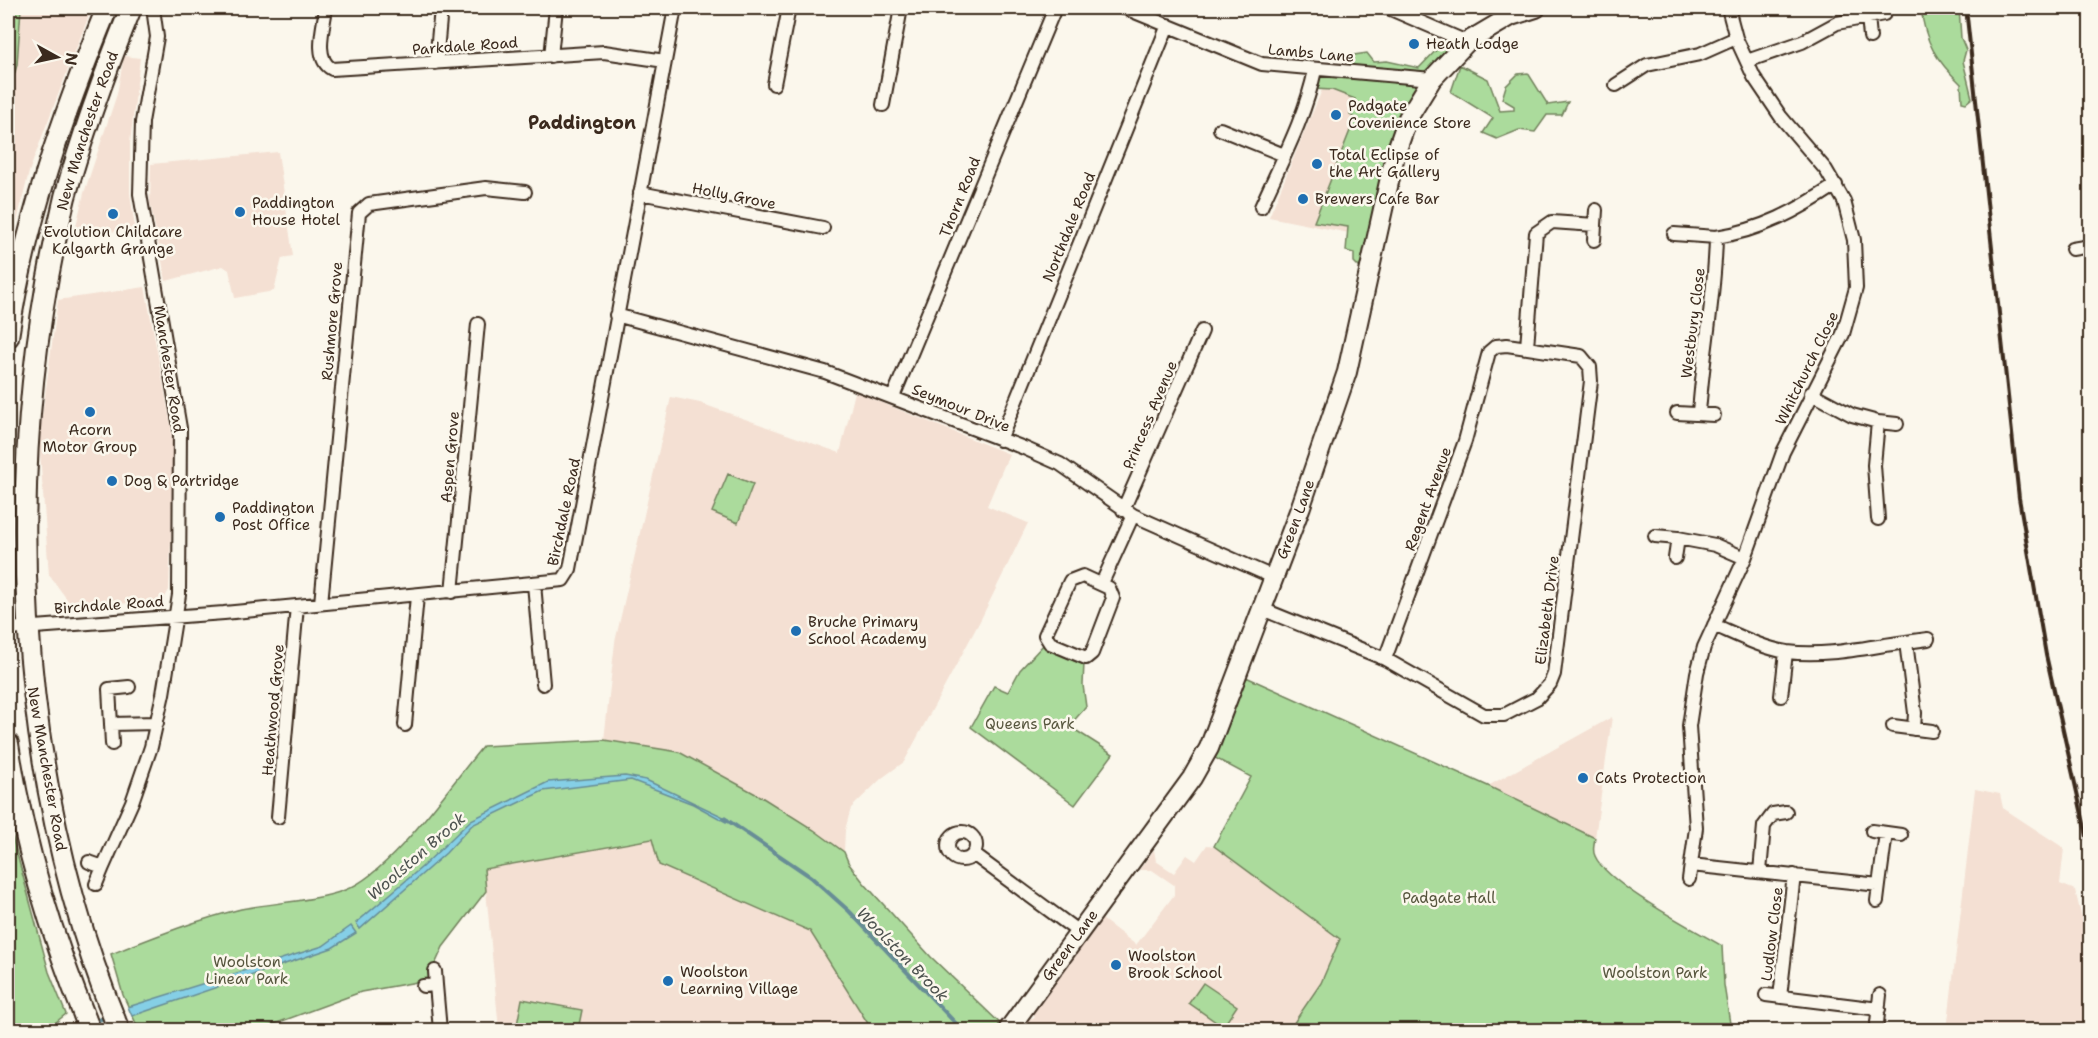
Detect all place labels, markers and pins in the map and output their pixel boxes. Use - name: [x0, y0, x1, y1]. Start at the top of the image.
- place label: Heath Lodge: [1426, 34, 1519, 54]
- marker: Heath Lodge: [1407, 37, 1421, 51]
- place label: Padgate Covenience Store: [1348, 96, 1471, 133]
- marker: Padgate Covenience Store: [1329, 108, 1343, 122]
- place label: Total Eclipse of the Art Gallery: [1329, 145, 1440, 182]
- marker: Total Eclipse of the Art Gallery: [1310, 157, 1324, 171]
- place label: Brewers Cafe Bar: [1315, 189, 1440, 209]
- marker: Brewers Cafe Bar: [1296, 192, 1310, 206]
- place label: Paddington House Hotel: [252, 193, 341, 230]
- marker: Paddington House Hotel: [233, 205, 247, 219]
- marker: Evolution Childcare Kalgarth Grange: [106, 207, 120, 221]
- place label: Evolution Childcare Kalgarth Grange: [43, 222, 183, 259]
- marker: Acorn Motor Group: [83, 405, 97, 419]
- place label: Acorn Motor Group: [43, 420, 137, 457]
- place label: Dog & Partridge: [124, 471, 239, 491]
- marker: Dog & Partridge: [105, 474, 119, 488]
- place label: Paddington Post Office: [232, 498, 315, 535]
- marker: Paddington Post Office: [213, 510, 227, 524]
- place label: Bruche Primary School Academy: [808, 612, 927, 649]
- marker: Bruche Primary School Academy: [789, 624, 803, 638]
- place label: Cats Protection: [1595, 768, 1706, 788]
- marker: Cats Protection: [1576, 771, 1590, 785]
- place label: Woolston Brook School: [1128, 946, 1223, 983]
- marker: Woolston Brook School: [1109, 958, 1123, 972]
- place label: Woolston Learning Village: [680, 962, 798, 999]
- marker: Woolston Learning Village: [661, 974, 675, 988]

